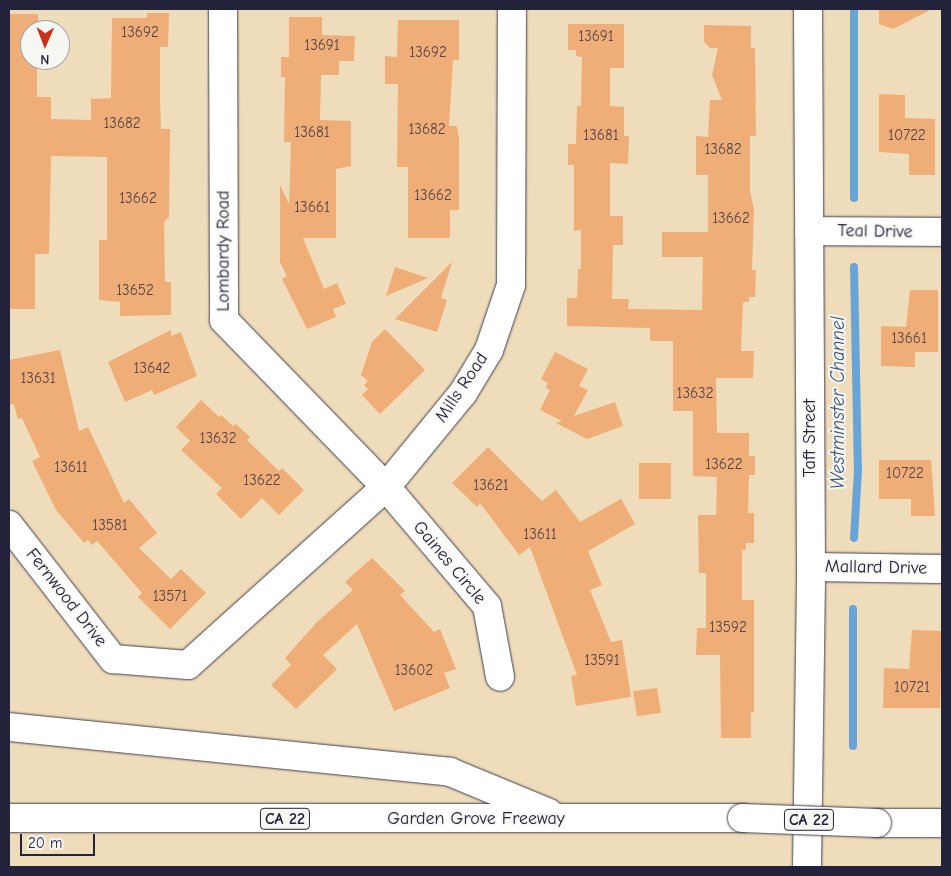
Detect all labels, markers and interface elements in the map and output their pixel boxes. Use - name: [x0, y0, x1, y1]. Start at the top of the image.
- north arrow: [20, 20, 70, 70]
- house number: 13692: [121, 24, 159, 42]
- house number: 13691: [578, 28, 614, 46]
- house number: 13691: [304, 37, 340, 55]
- house number: 13692: [409, 44, 447, 62]
- text: N: [40, 51, 49, 68]
- house number: 13682: [103, 115, 141, 133]
- house number: 13682: [408, 121, 446, 139]
- house number: 13681: [294, 124, 330, 142]
- house number: 13681: [583, 127, 619, 145]
- house number: 10722: [888, 127, 926, 145]
- house number: 13682: [704, 141, 742, 159]
- house number: 13662: [414, 187, 452, 205]
- house number: 13662: [119, 190, 157, 208]
- street label: Lombardy Road: [213, 190, 235, 312]
- house number: 13661: [294, 199, 330, 217]
- house number: 13662: [712, 210, 750, 228]
- street label: Teal Drive: [837, 221, 913, 243]
- house number: 13652: [116, 282, 154, 300]
- water label: Westminster Channel: [828, 316, 850, 490]
- house number: 13661: [891, 330, 927, 348]
- street label: Mills Road: [431, 349, 493, 427]
- house number: 13642: [134, 360, 170, 378]
- house number: 13631: [20, 370, 56, 388]
- house number: 13632: [676, 385, 714, 403]
- street label: Taft Street: [799, 399, 821, 477]
- house number: 13632: [199, 430, 237, 448]
- house number: 13622: [705, 456, 743, 474]
- house number: 13611: [54, 459, 88, 477]
- house number: 10722: [886, 465, 924, 483]
- house number: 13622: [243, 472, 281, 490]
- house number: 13621: [473, 477, 509, 495]
- house number: 13581: [92, 517, 128, 535]
- street label: Gaines Circle: [408, 517, 490, 609]
- house number: 13611: [523, 526, 557, 544]
- street label: Fernwood Drive: [21, 544, 111, 652]
- street label: Mallard Drive: [825, 556, 927, 580]
- house number: 13571: [153, 588, 187, 606]
- house number: 13592: [709, 619, 747, 637]
- house number: 13591: [584, 652, 620, 670]
- house number: 13602: [395, 662, 433, 680]
- house number: 10721: [894, 679, 930, 697]
- road number: CA 22: [259, 806, 311, 832]
- road number: CA 22: [783, 806, 835, 834]
- street label: Garden Grove Freeway: [387, 808, 565, 830]
- scale bar: [22, 824, 98, 856]
- text: 20 m: [28, 834, 62, 852]

